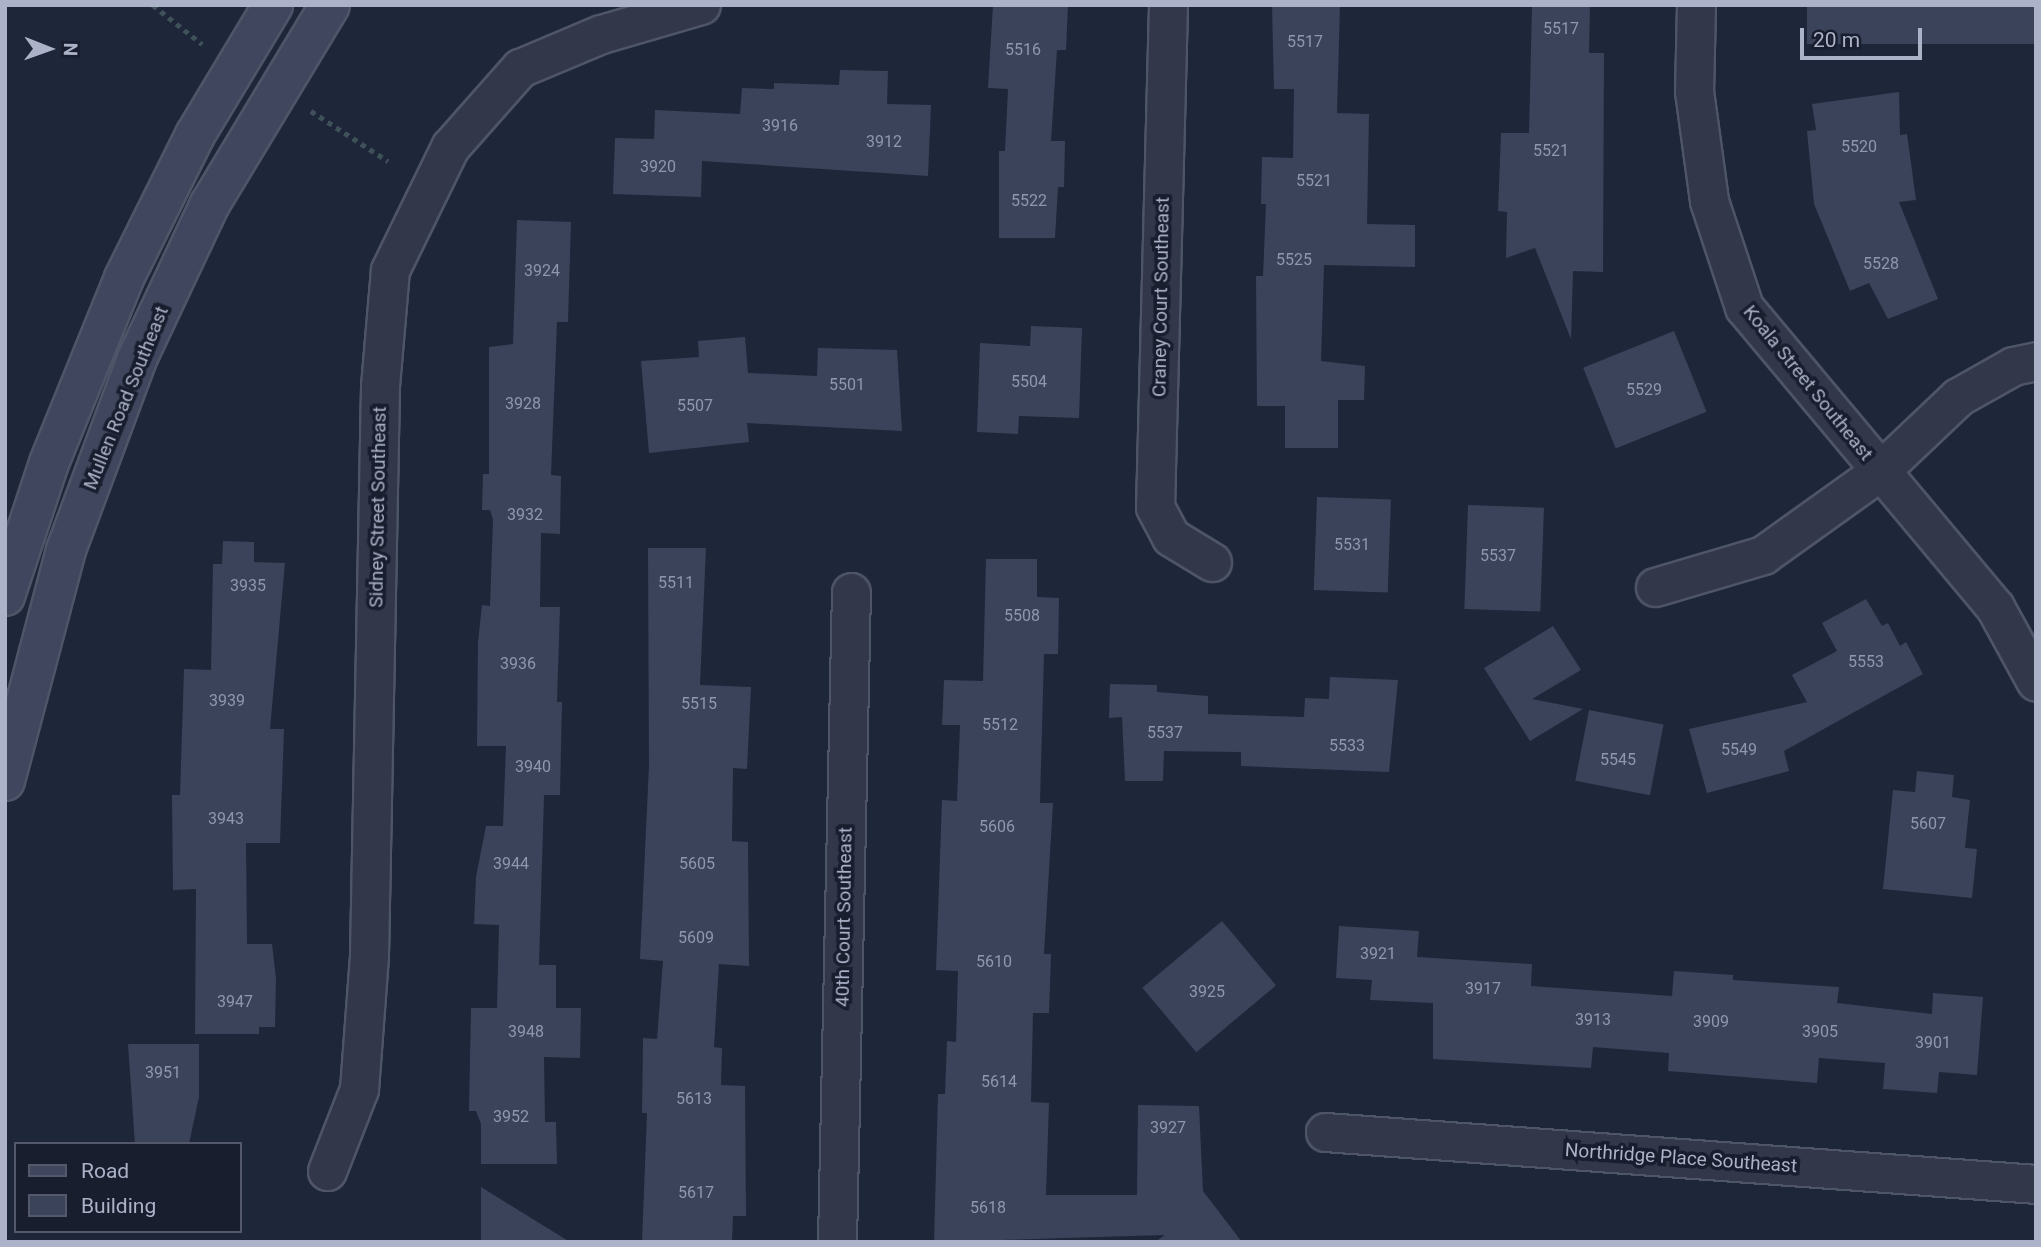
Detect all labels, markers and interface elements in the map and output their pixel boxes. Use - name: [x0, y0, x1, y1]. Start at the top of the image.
- north arrow: [14, 14, 84, 84]
- scale bar: [1803, 14, 1926, 58]
- house number: 5517: [1543, 19, 1579, 39]
- text: 20 m: [1813, 28, 1860, 52]
- house number: 5517: [1287, 32, 1323, 52]
- house number: 5516: [1005, 40, 1041, 60]
- text: N: [59, 42, 82, 56]
- house number: 3916: [762, 116, 798, 136]
- house number: 3912: [866, 132, 902, 152]
- house number: 5520: [1841, 137, 1877, 157]
- house number: 5521: [1533, 141, 1569, 161]
- house number: 3920: [640, 157, 676, 177]
- house number: 5521: [1296, 171, 1332, 191]
- house number: 5522: [1011, 191, 1047, 211]
- street label: Craney Court Southeast: [1148, 197, 1174, 397]
- house number: 5525: [1276, 250, 1312, 270]
- house number: 5528: [1863, 254, 1899, 274]
- house number: 3924: [524, 261, 560, 281]
- street label: Koala Street Southeast: [1738, 301, 1878, 465]
- street label: Mullen Road Southeast: [79, 303, 173, 493]
- house number: 5504: [1011, 372, 1047, 392]
- house number: 5501: [829, 375, 865, 395]
- house number: 5529: [1626, 380, 1662, 400]
- house number: 3928: [505, 394, 541, 414]
- house number: 5507: [677, 396, 713, 416]
- street label: Sidney Street Southeast: [365, 406, 391, 608]
- house number: 3932: [507, 505, 543, 525]
- house number: 5531: [1334, 535, 1370, 555]
- house number: 5537: [1480, 546, 1516, 566]
- house number: 5511: [658, 573, 694, 593]
- house number: 3935: [230, 576, 266, 596]
- house number: 5508: [1004, 606, 1040, 626]
- house number: 5553: [1848, 652, 1884, 672]
- house number: 3936: [500, 654, 536, 674]
- house number: 3939: [209, 691, 245, 711]
- house number: 5515: [681, 694, 717, 714]
- house number: 5512: [982, 715, 1018, 735]
- house number: 5537: [1147, 723, 1183, 743]
- house number: 5533: [1329, 736, 1365, 756]
- house number: 5549: [1721, 740, 1757, 760]
- house number: 5545: [1600, 750, 1636, 770]
- house number: 3940: [515, 757, 551, 777]
- house number: 3943: [208, 809, 244, 829]
- house number: 5607: [1910, 814, 1946, 834]
- house number: 5606: [979, 817, 1015, 837]
- street label: 40th Court Southeast: [831, 827, 857, 1007]
- house number: 3944: [493, 854, 529, 874]
- house number: 5605: [679, 854, 715, 874]
- house number: 5609: [678, 928, 714, 948]
- house number: 3921: [1360, 944, 1396, 964]
- house number: 5610: [976, 952, 1012, 972]
- house number: 3917: [1465, 979, 1501, 999]
- house number: 3925: [1189, 982, 1225, 1002]
- house number: 3947: [217, 992, 253, 1012]
- house number: 3913: [1575, 1010, 1611, 1030]
- house number: 3909: [1693, 1012, 1729, 1032]
- house number: 3948: [508, 1022, 544, 1042]
- house number: 3905: [1802, 1022, 1838, 1042]
- house number: 3901: [1915, 1033, 1951, 1053]
- house number: 3951: [145, 1063, 181, 1083]
- house number: 5614: [981, 1072, 1017, 1092]
- house number: 5613: [676, 1089, 712, 1109]
- house number: 3952: [493, 1107, 529, 1127]
- house number: 3927: [1150, 1118, 1186, 1138]
- street label: Northridge Place Southeast: [1564, 1139, 1798, 1177]
- legend: [14, 1142, 242, 1233]
- text: Road: [81, 1159, 129, 1183]
- house number: 5617: [678, 1183, 714, 1203]
- text: Building: [81, 1194, 156, 1218]
- house number: 5618: [970, 1198, 1006, 1218]

